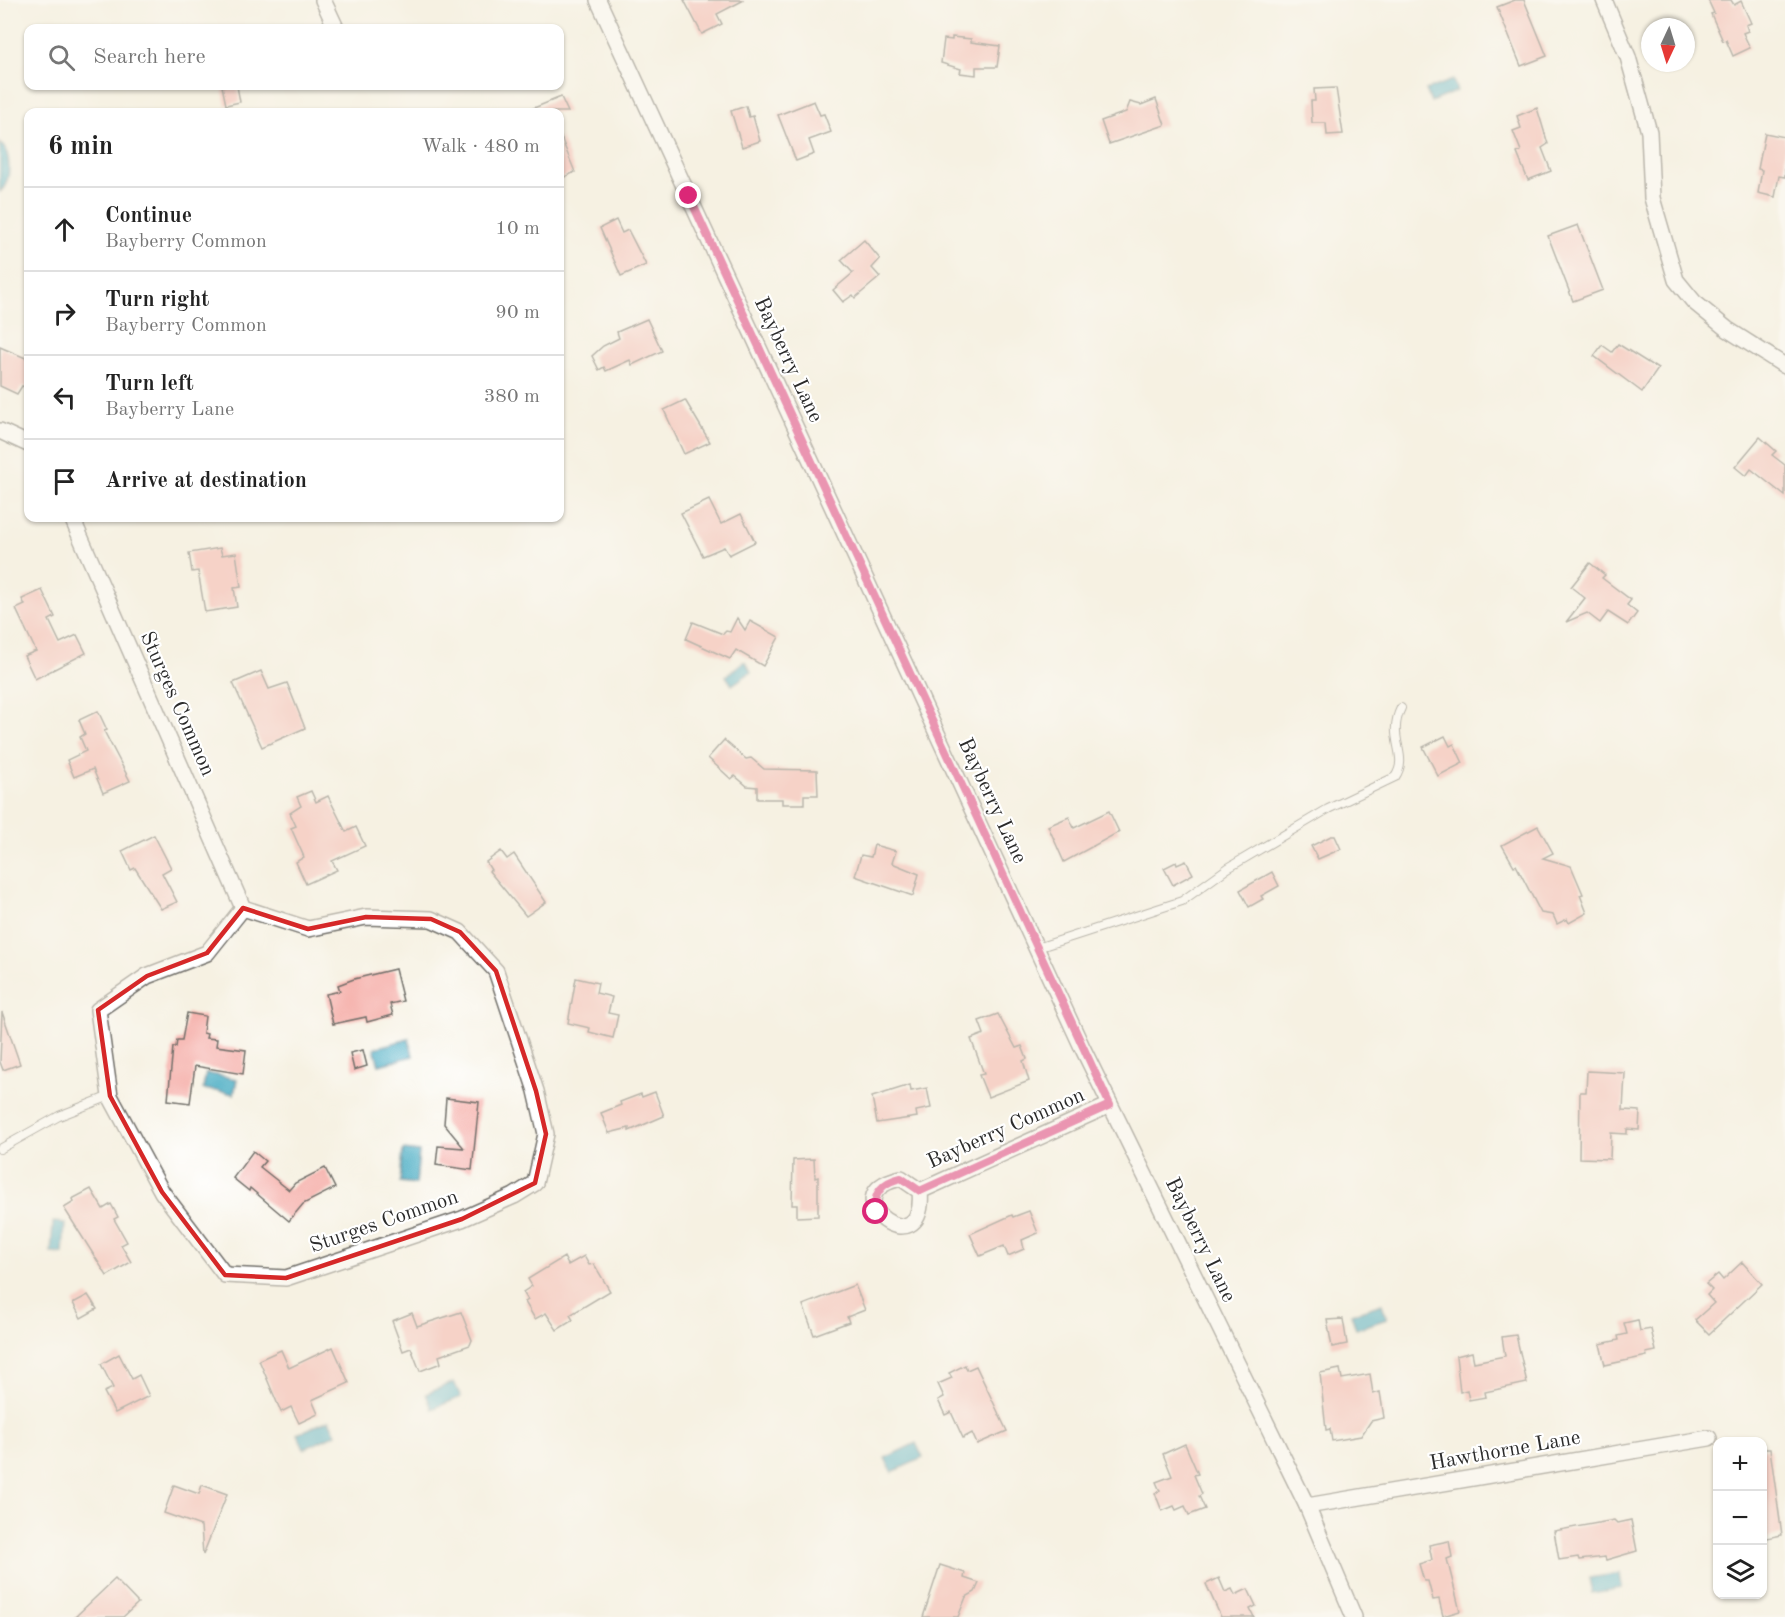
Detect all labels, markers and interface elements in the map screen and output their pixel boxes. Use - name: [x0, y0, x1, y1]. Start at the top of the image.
- north arrow: [1641, 18, 1695, 72]
- search box: [24, 24, 564, 90]
- icon: search: [45, 41, 78, 74]
- text: Search here: [93, 46, 206, 68]
- text: 6 min: [48, 134, 113, 160]
- text: Walk · 480 m: [421, 137, 540, 157]
- route end: [675, 182, 701, 208]
- text: Continue: [105, 205, 192, 227]
- icon: ahead: [48, 213, 81, 246]
- text: 10 m: [495, 219, 540, 239]
- text: Bayberry Common: [105, 232, 267, 252]
- text: Turn right: [105, 289, 209, 311]
- street label: Bayberry Lane: [750, 294, 826, 426]
- icon: right: [48, 297, 81, 330]
- text: 90 m: [495, 303, 540, 323]
- text: Bayberry Common: [105, 316, 267, 336]
- text: Turn left: [105, 373, 194, 395]
- icon: left: [48, 381, 81, 414]
- text: 380 m: [484, 387, 540, 407]
- text: Bayberry Lane: [105, 400, 234, 420]
- icon: arrive: [48, 465, 81, 498]
- text: Arrive at destination: [105, 470, 307, 492]
- street label: Sturges Common: [136, 629, 218, 779]
- street label: Bayberry Lane: [954, 735, 1030, 867]
- street label: Bayberry Common: [924, 1085, 1088, 1173]
- street label: Bayberry Lane: [1161, 1174, 1239, 1306]
- street label: Sturges Common: [307, 1187, 461, 1257]
- route start: [862, 1198, 888, 1224]
- street label: Hawthorne Lane: [1428, 1427, 1582, 1475]
- map controls: [1713, 1437, 1767, 1599]
- button: +: [1713, 1437, 1767, 1491]
- button: −: [1713, 1491, 1767, 1545]
- button: layers: [1713, 1545, 1767, 1599]

